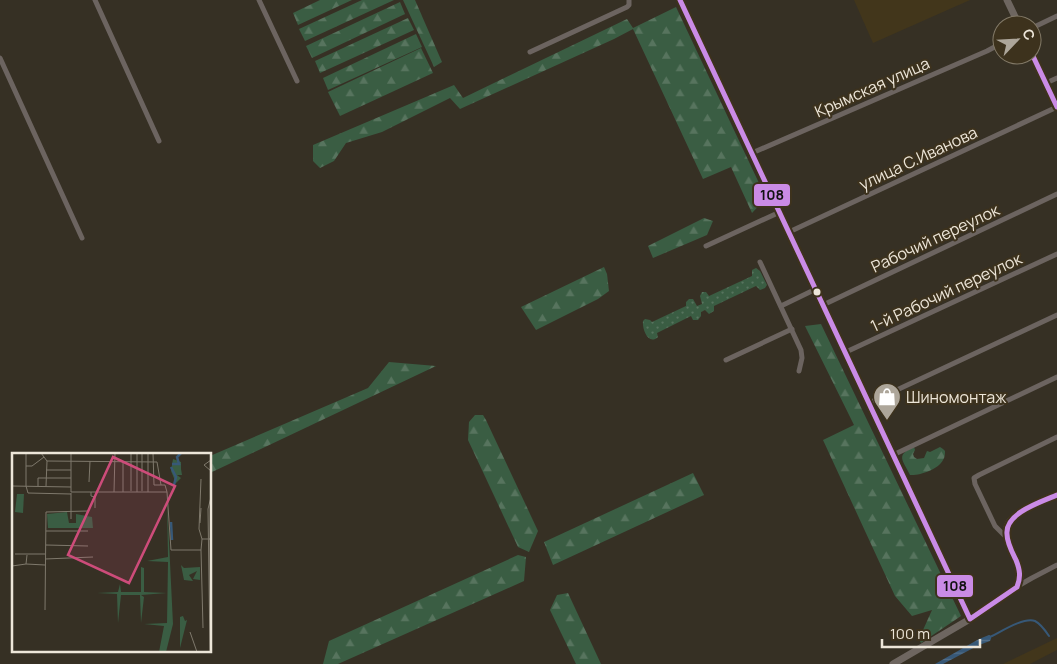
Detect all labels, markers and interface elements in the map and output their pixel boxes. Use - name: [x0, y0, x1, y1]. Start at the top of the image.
- north arrow: [992, 15, 1042, 65]
- text: С: [1018, 26, 1040, 43]
- street label: Крымская улица: [811, 52, 933, 122]
- street label: улица С.Иванова: [855, 121, 981, 195]
- line badge: 108: [753, 183, 791, 207]
- text: 108: [760, 185, 784, 204]
- street label: Рабочий переулок: [867, 198, 1004, 277]
- street label: 1-й Рабочий переулок: [867, 247, 1026, 337]
- unlabelled marker: [812, 287, 822, 297]
- shop icon: Шиномонтаж: [872, 382, 902, 421]
- place label: Шиномонтаж: [906, 386, 1007, 408]
- inset map: [12, 453, 211, 652]
- line badge: 108: [936, 574, 974, 598]
- text: 108: [943, 576, 967, 595]
- scale bar: [882, 616, 980, 648]
- text: 100 m: [890, 623, 930, 644]

